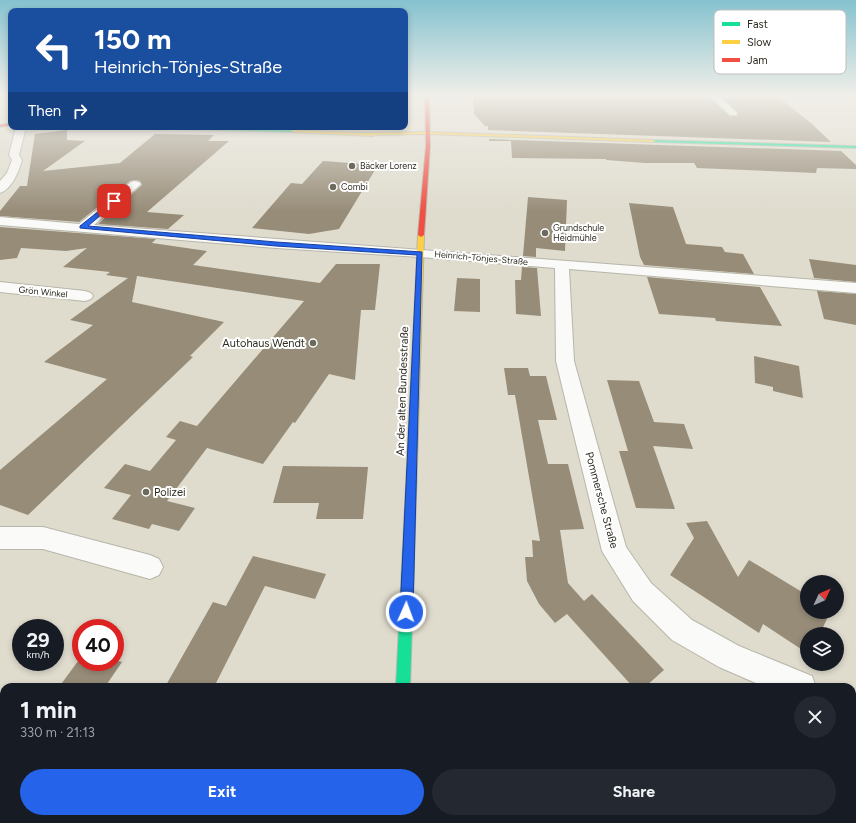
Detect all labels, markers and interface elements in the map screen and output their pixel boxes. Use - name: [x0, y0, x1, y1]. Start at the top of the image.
- legend: [714, 10, 846, 74]
- text: Fast: [747, 18, 768, 31]
- text: 150 m: [94, 22, 171, 56]
- icon: left: [28, 24, 80, 76]
- text: Slow: [747, 36, 771, 49]
- text: Jam: [747, 54, 768, 67]
- text: Heinrich-Tönjes-Straße: [94, 56, 282, 78]
- icon: right: [69, 100, 91, 122]
- text: Then: [28, 102, 61, 120]
- place label: Bäcker Lorenz: [360, 160, 417, 171]
- marker: Bäcker Lorenz: [347, 161, 357, 171]
- place label: Combi: [341, 181, 368, 192]
- marker: Combi: [328, 182, 338, 192]
- pin: [97, 184, 131, 218]
- icon: arrive: [103, 190, 125, 212]
- place label: Grundschule Heidmühle: [553, 222, 604, 243]
- marker: Grundschule Heidmühle: [540, 228, 550, 238]
- street label: Heinrich-Tönjes-Straße: [434, 248, 528, 267]
- street label: Grön Winkel: [18, 283, 68, 300]
- street label: An der alten Bundesstraße: [394, 326, 411, 456]
- place label: Autohaus Wendt: [222, 337, 305, 350]
- marker: Autohaus Wendt: [308, 338, 318, 348]
- street label: Pommersche Straße: [582, 450, 621, 550]
- place label: Polizei: [154, 486, 186, 499]
- marker: Polizei: [141, 487, 151, 497]
- north arrow: [800, 575, 844, 619]
- map controls: [800, 575, 844, 671]
- position arrow: [385, 591, 427, 633]
- speed limit sign: 40: [72, 619, 124, 671]
- button: layers: [800, 627, 844, 671]
- text: 29: [26, 628, 50, 652]
- text: km/h: [27, 648, 49, 661]
- text: 1 min: [20, 695, 77, 724]
- button: close: [794, 696, 836, 738]
- text: 330 m · 21:13: [20, 725, 95, 740]
- button: Exit: [20, 769, 424, 815]
- button: Share: [432, 769, 836, 815]

